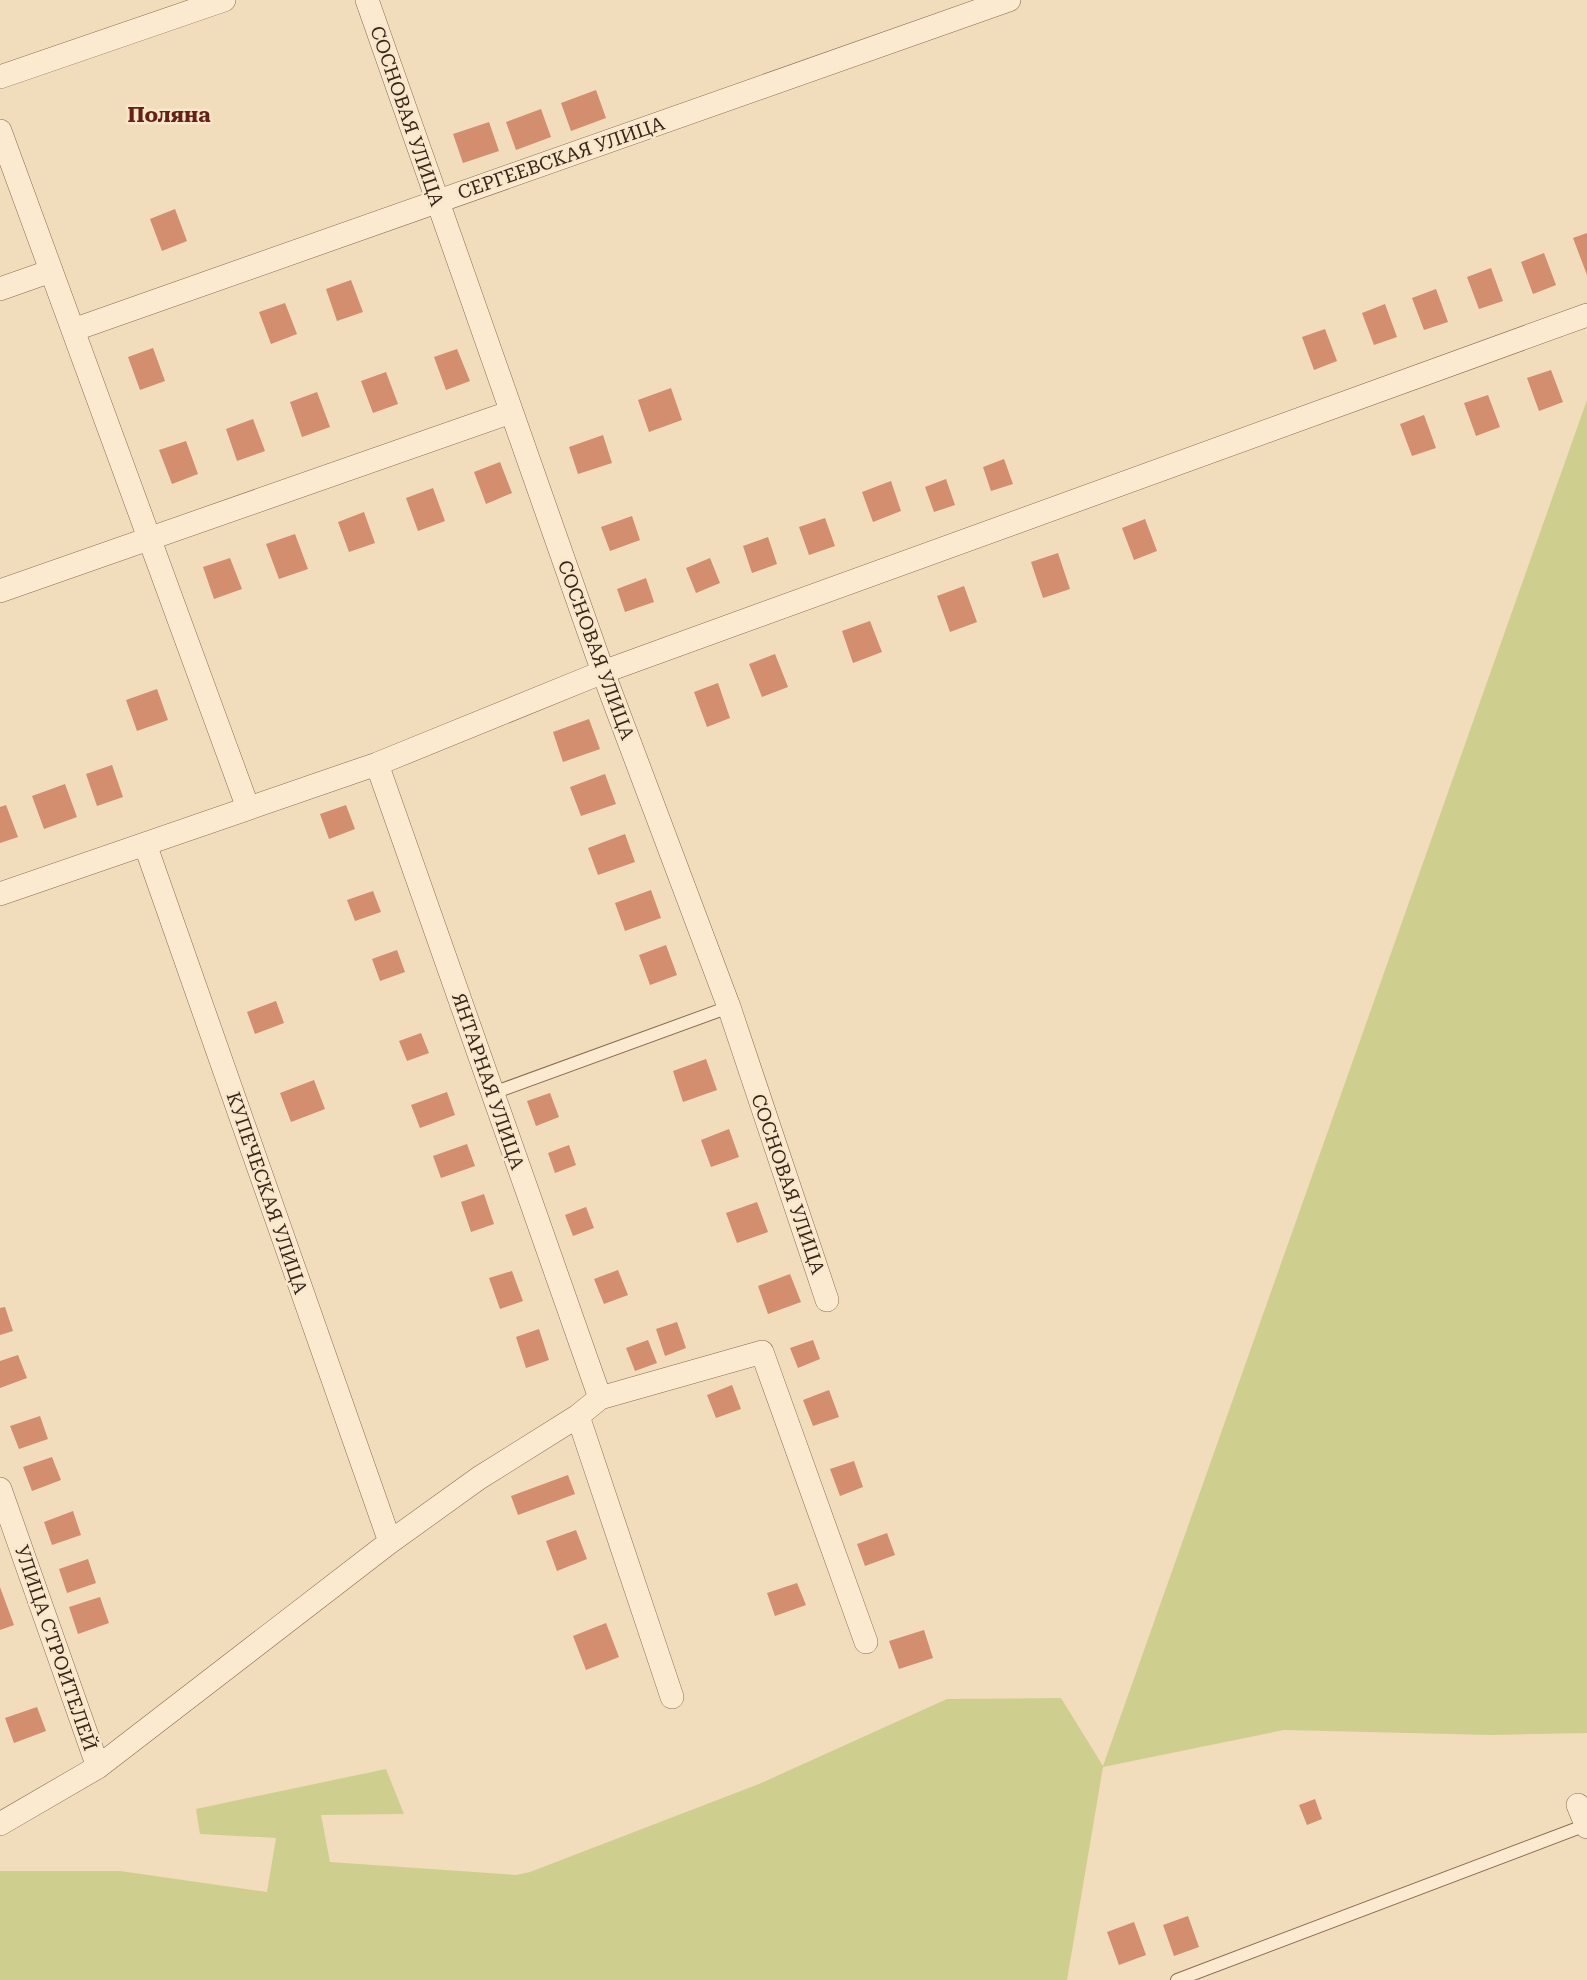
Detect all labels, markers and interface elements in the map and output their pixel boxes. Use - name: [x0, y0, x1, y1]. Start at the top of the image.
- street label: СОСНОВАЯ УЛИЦА: [365, 23, 449, 210]
- district label: Поляна: [127, 103, 211, 127]
- street label: СЕРГЕЕВСКАЯ УЛИЦА: [455, 112, 668, 204]
- street label: СОСНОВАЯ УЛИЦА: [553, 557, 639, 743]
- street label: ЯНТАРНАЯ УЛИЦА: [447, 990, 529, 1173]
- street label: КУПЕЧЕСКАЯ УЛИЦА: [222, 1089, 313, 1298]
- street label: СОСНОВАЯ УЛИЦА: [746, 1091, 830, 1278]
- street label: УЛИЦА СТРОИТЕЛЕЙ: [10, 1542, 102, 1754]

